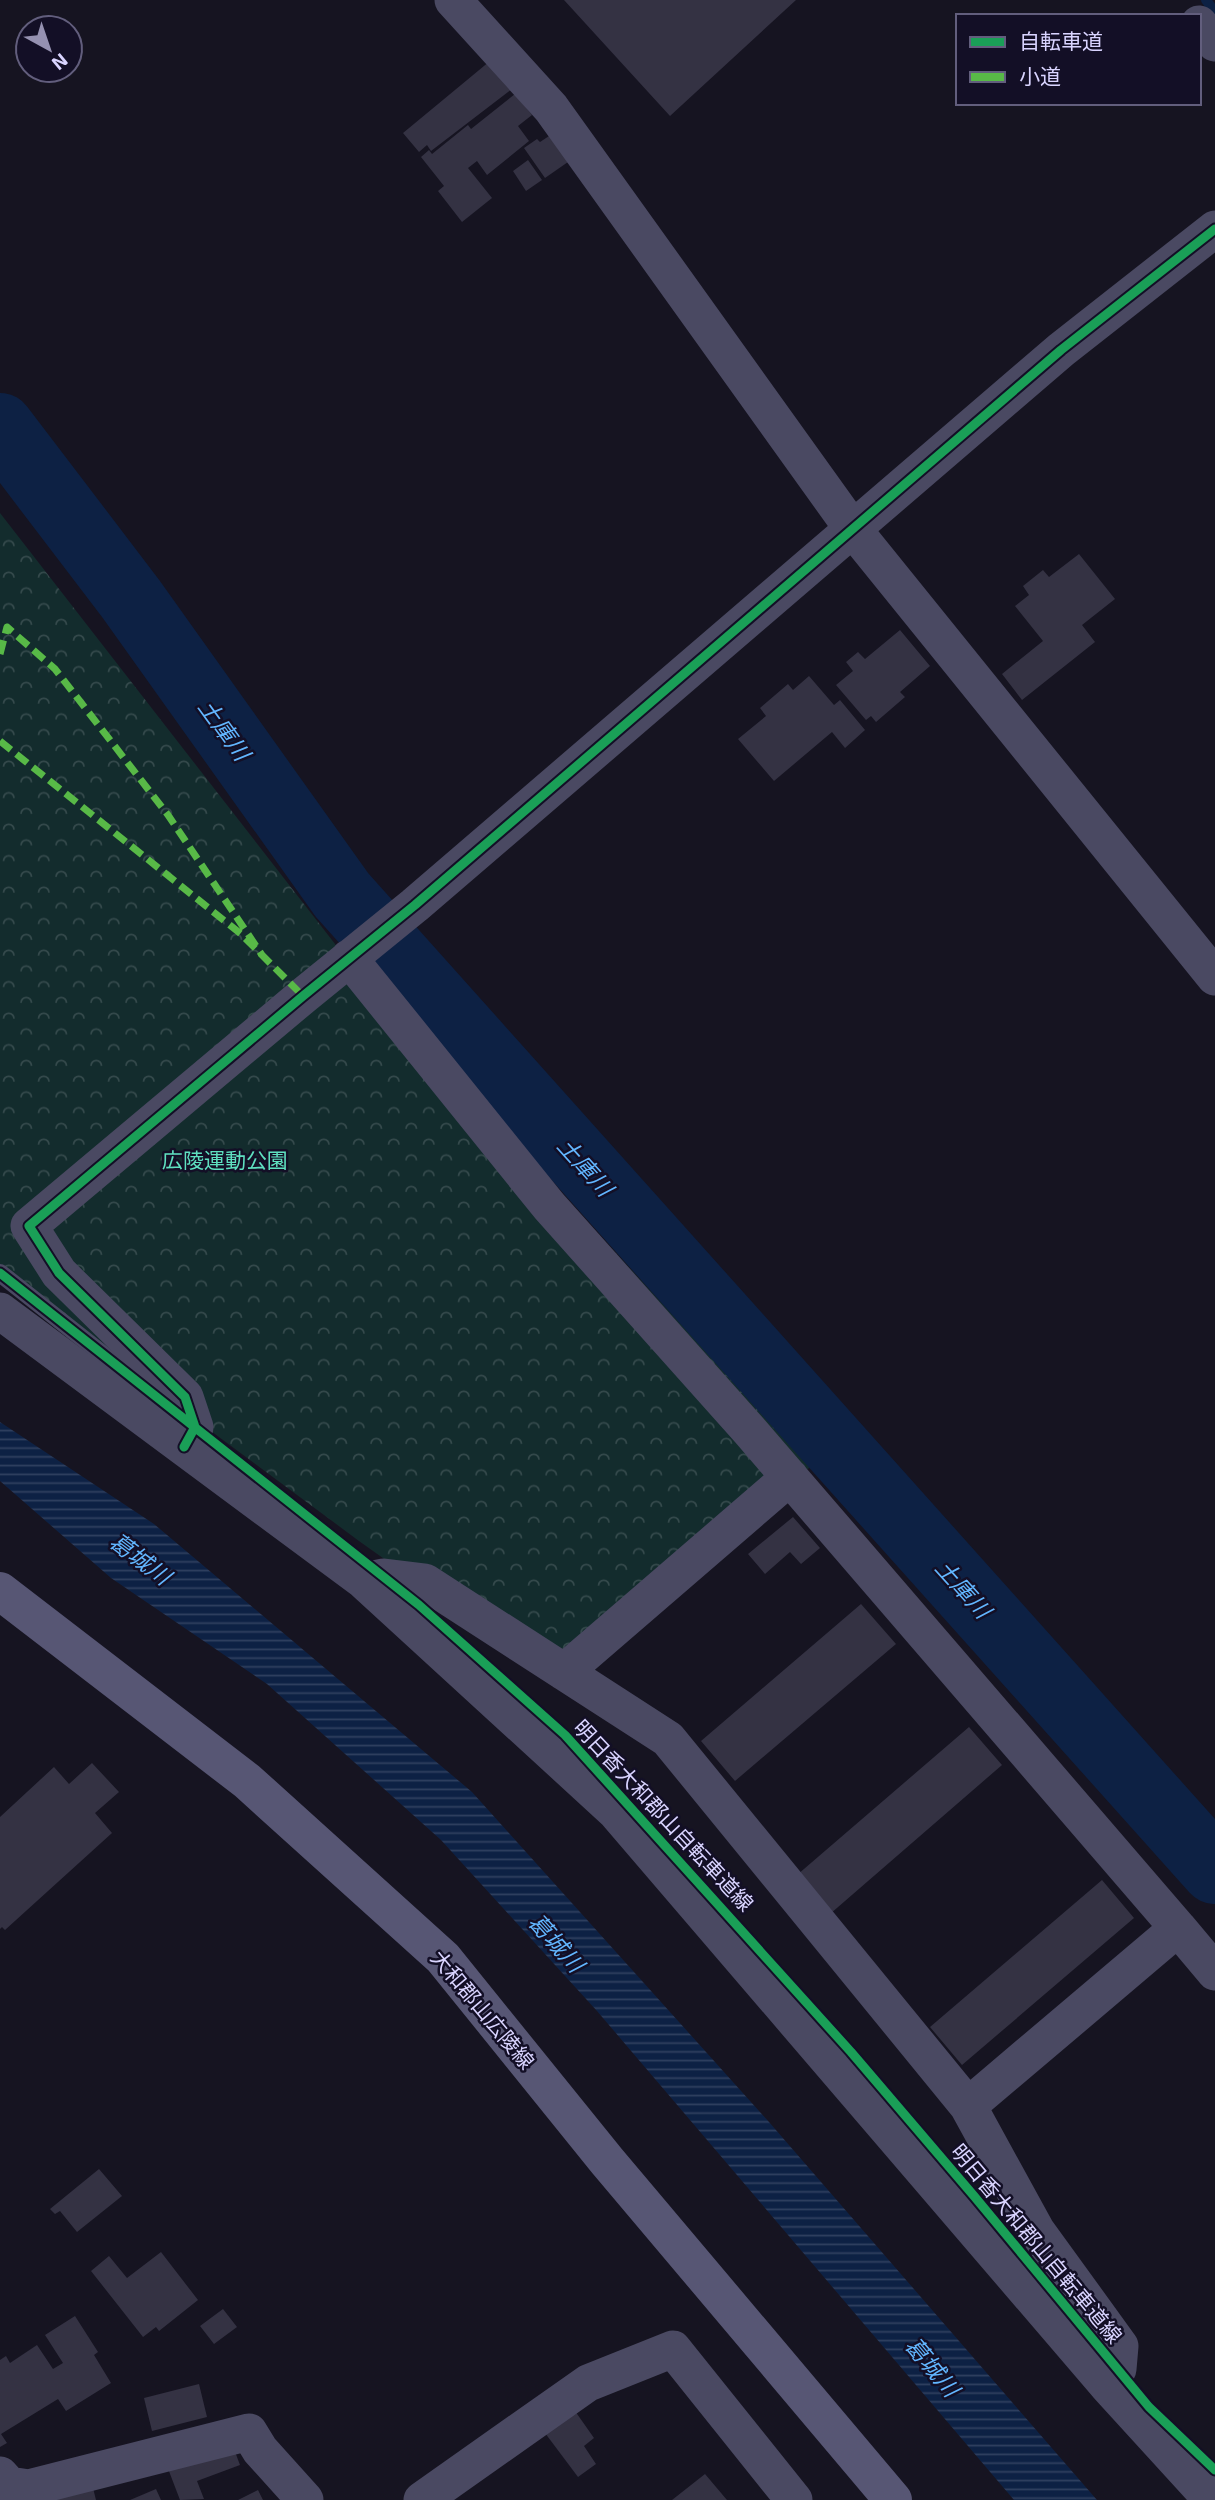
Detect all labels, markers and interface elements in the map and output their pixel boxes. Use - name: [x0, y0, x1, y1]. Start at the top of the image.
- north arrow: [14, 14, 84, 84]
- legend: [956, 14, 1201, 105]
- text: 自転車道: [1019, 28, 1103, 53]
- text: N: [48, 49, 73, 76]
- text: 小道: [1019, 63, 1061, 88]
- water label: 土庫川: [193, 693, 258, 768]
- water label: 土庫川: [552, 1131, 621, 1204]
- park label: 広陵運動公園: [162, 1147, 288, 1172]
- water label: 葛城川: [105, 1526, 179, 1592]
- water label: 土庫川: [930, 1553, 999, 1626]
- street label: 明日香大和郡山自転車道線: [569, 1714, 759, 1916]
- water label: 葛城川: [523, 1907, 592, 1980]
- street label: 大和郡山広陵線: [426, 1945, 540, 2073]
- street label: 明日香大和郡山自転車道線: [947, 2138, 1128, 2348]
- water label: 葛城川: [900, 2331, 968, 2404]

